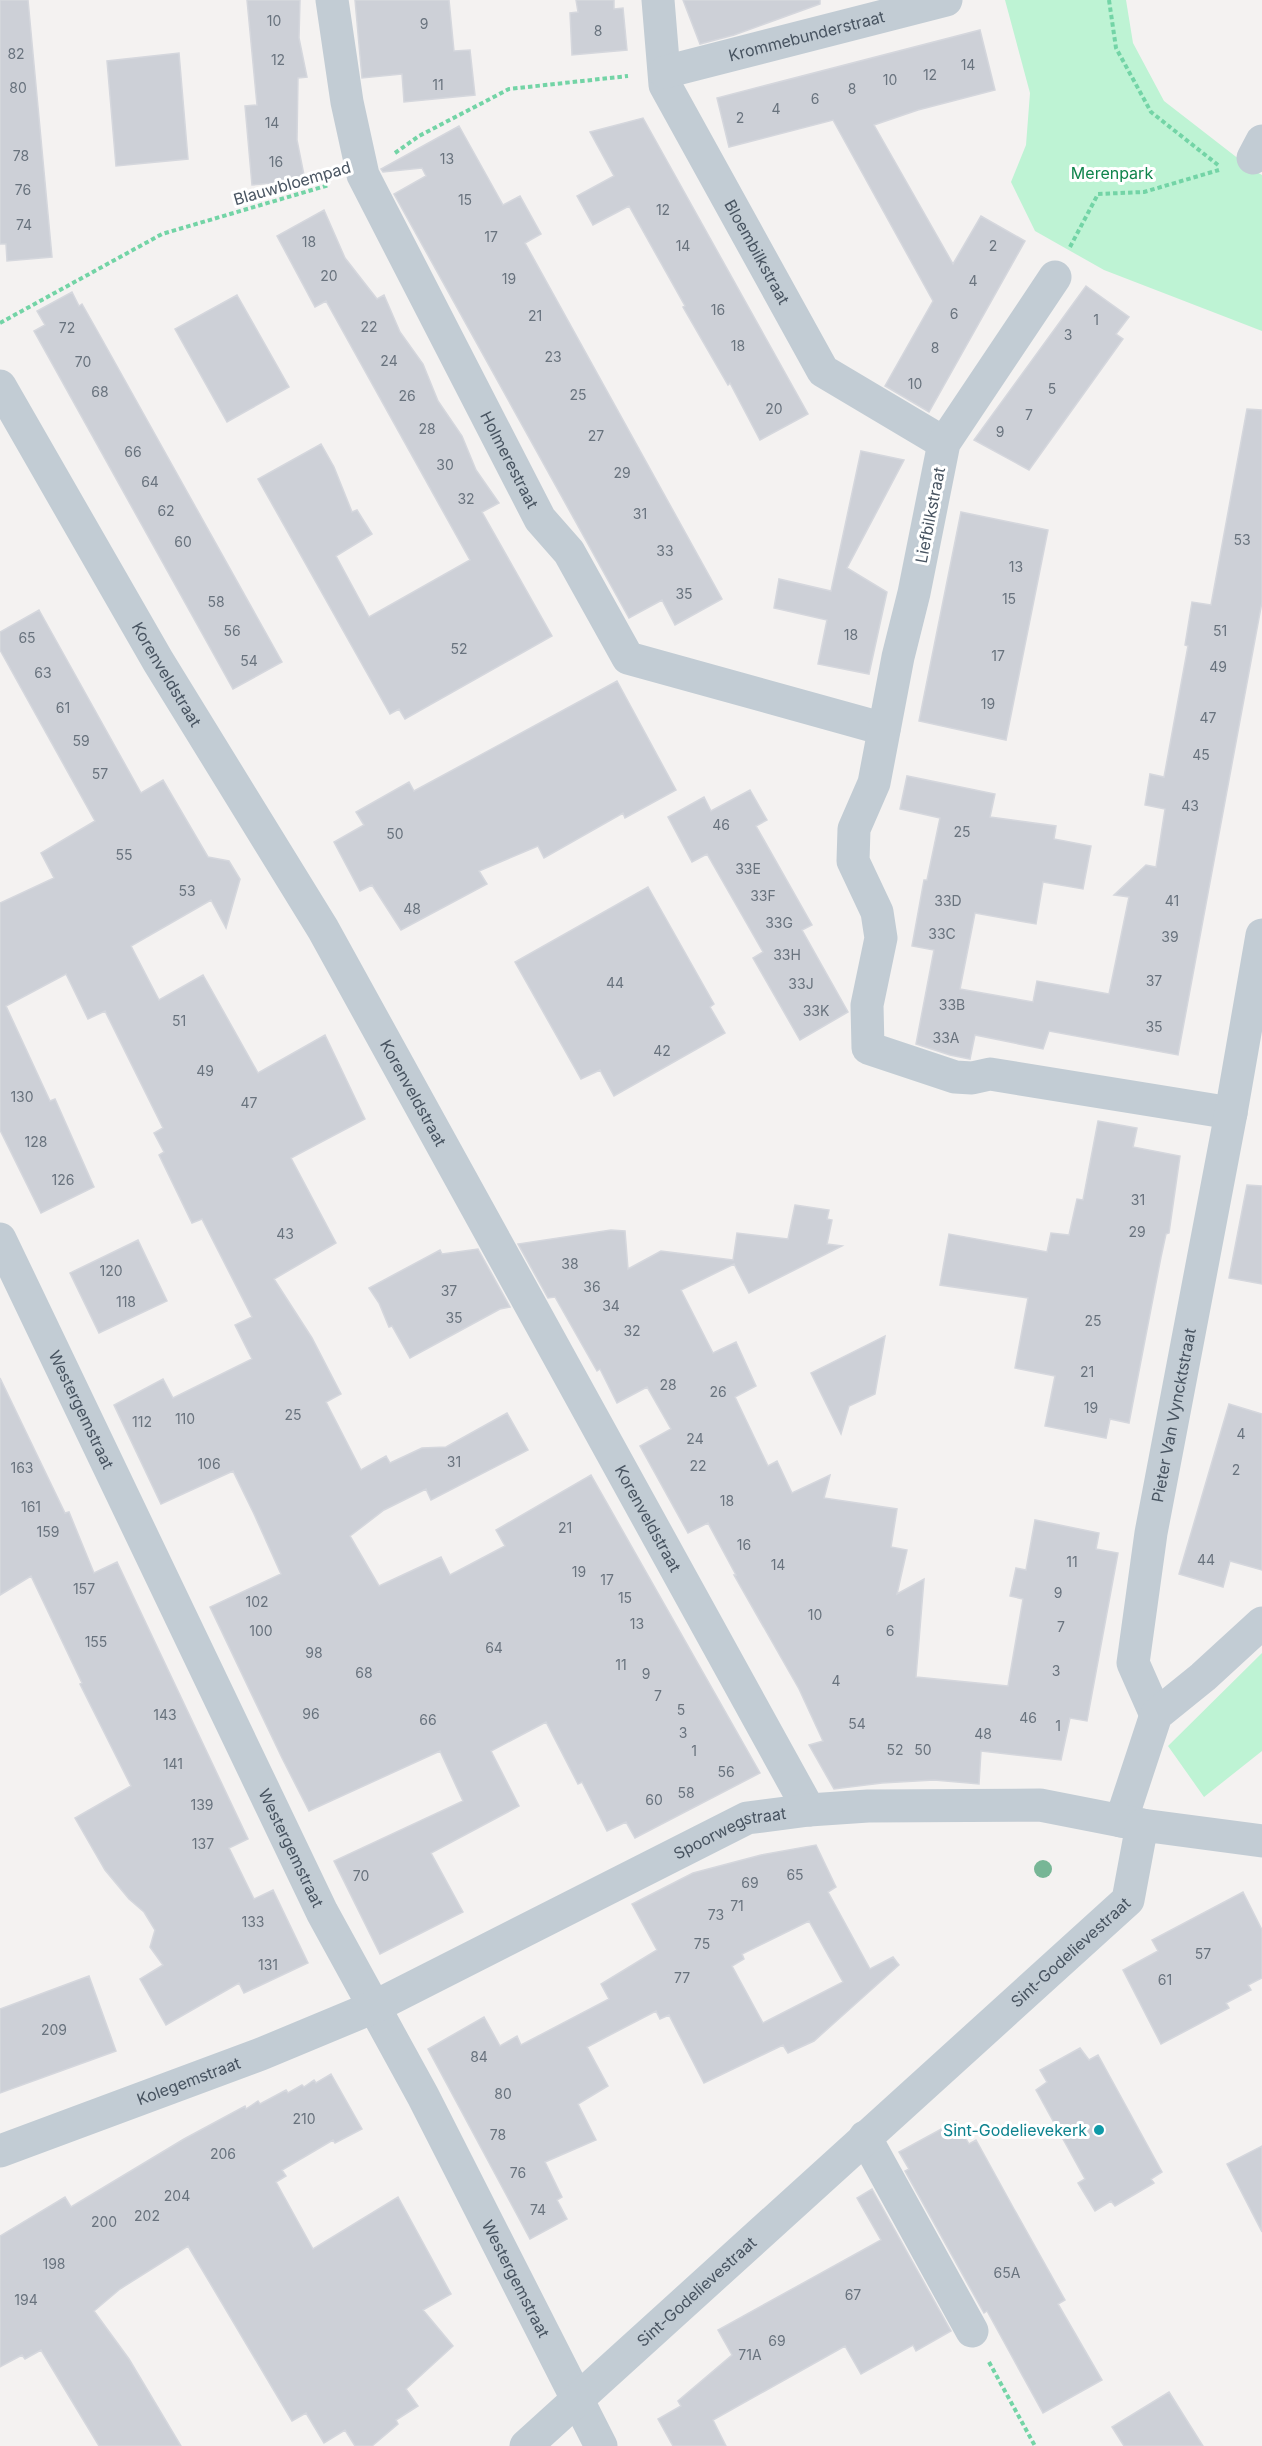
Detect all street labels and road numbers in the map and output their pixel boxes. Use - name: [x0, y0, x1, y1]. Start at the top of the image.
- street label: Krommebunderstraat: [726, 6, 887, 65]
- street label: Blauwbloempad: [231, 157, 353, 209]
- street label: Bloembilkstraat: [720, 196, 794, 308]
- street label: Holmerestraat: [476, 408, 543, 512]
- street label: Liefbilkstraat: [911, 465, 949, 565]
- street label: Korenveldstraat: [128, 618, 206, 730]
- street label: Korenveldstraat: [376, 1036, 451, 1150]
- street label: Pieter Van Vyncktstraat: [1147, 1326, 1200, 1504]
- street label: Westergemstraat: [45, 1347, 118, 1472]
- street label: Korenveldstraat: [611, 1462, 686, 1575]
- street label: Westergemstraat: [254, 1785, 328, 1910]
- street label: Spoorwegstraat: [670, 1803, 787, 1864]
- street label: Sint-Godelievestraat: [1007, 1893, 1134, 2011]
- street label: Kolegemstraat: [134, 2053, 243, 2109]
- street label: Westergemstraat: [478, 2217, 554, 2341]
- street label: Sint-Godelievestraat: [633, 2232, 760, 2351]

